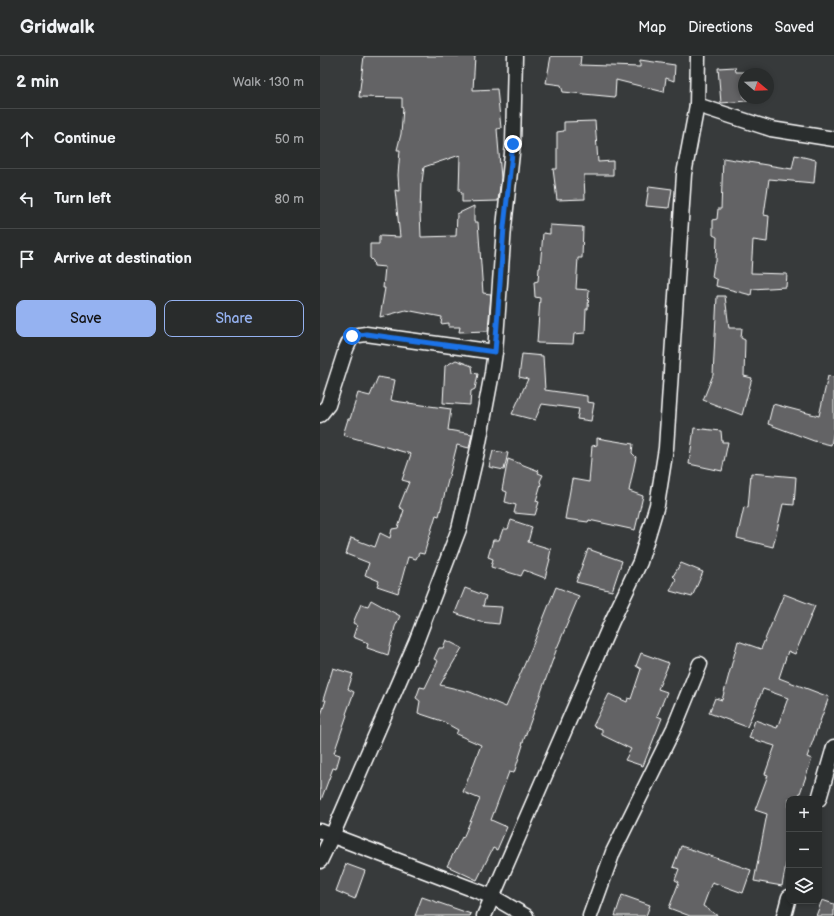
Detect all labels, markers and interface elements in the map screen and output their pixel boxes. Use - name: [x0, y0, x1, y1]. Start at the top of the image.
- text: Gridwalk: [20, 16, 95, 39]
- text: Map: [638, 19, 666, 36]
- text: Directions: [688, 19, 753, 36]
- text: Saved: [775, 19, 814, 36]
- north arrow: [738, 68, 774, 104]
- text: 2 min: [16, 72, 59, 92]
- text: Walk · 130 m: [233, 74, 304, 90]
- icon: ahead: [16, 128, 38, 150]
- text: Continue: [54, 129, 116, 148]
- text: 50 m: [275, 131, 304, 147]
- route end: [504, 135, 522, 153]
- icon: left: [16, 188, 38, 210]
- text: Turn left: [54, 189, 111, 208]
- text: 80 m: [275, 191, 304, 207]
- icon: arrive: [16, 248, 38, 270]
- text: Arrive at destination: [54, 249, 192, 268]
- button: Save: [16, 300, 156, 337]
- button: Share: [164, 300, 304, 337]
- route start: [343, 327, 361, 345]
- map controls: [786, 796, 822, 904]
- button: +: [786, 796, 822, 832]
- button: −: [786, 832, 822, 868]
- button: layers: [786, 868, 822, 904]

